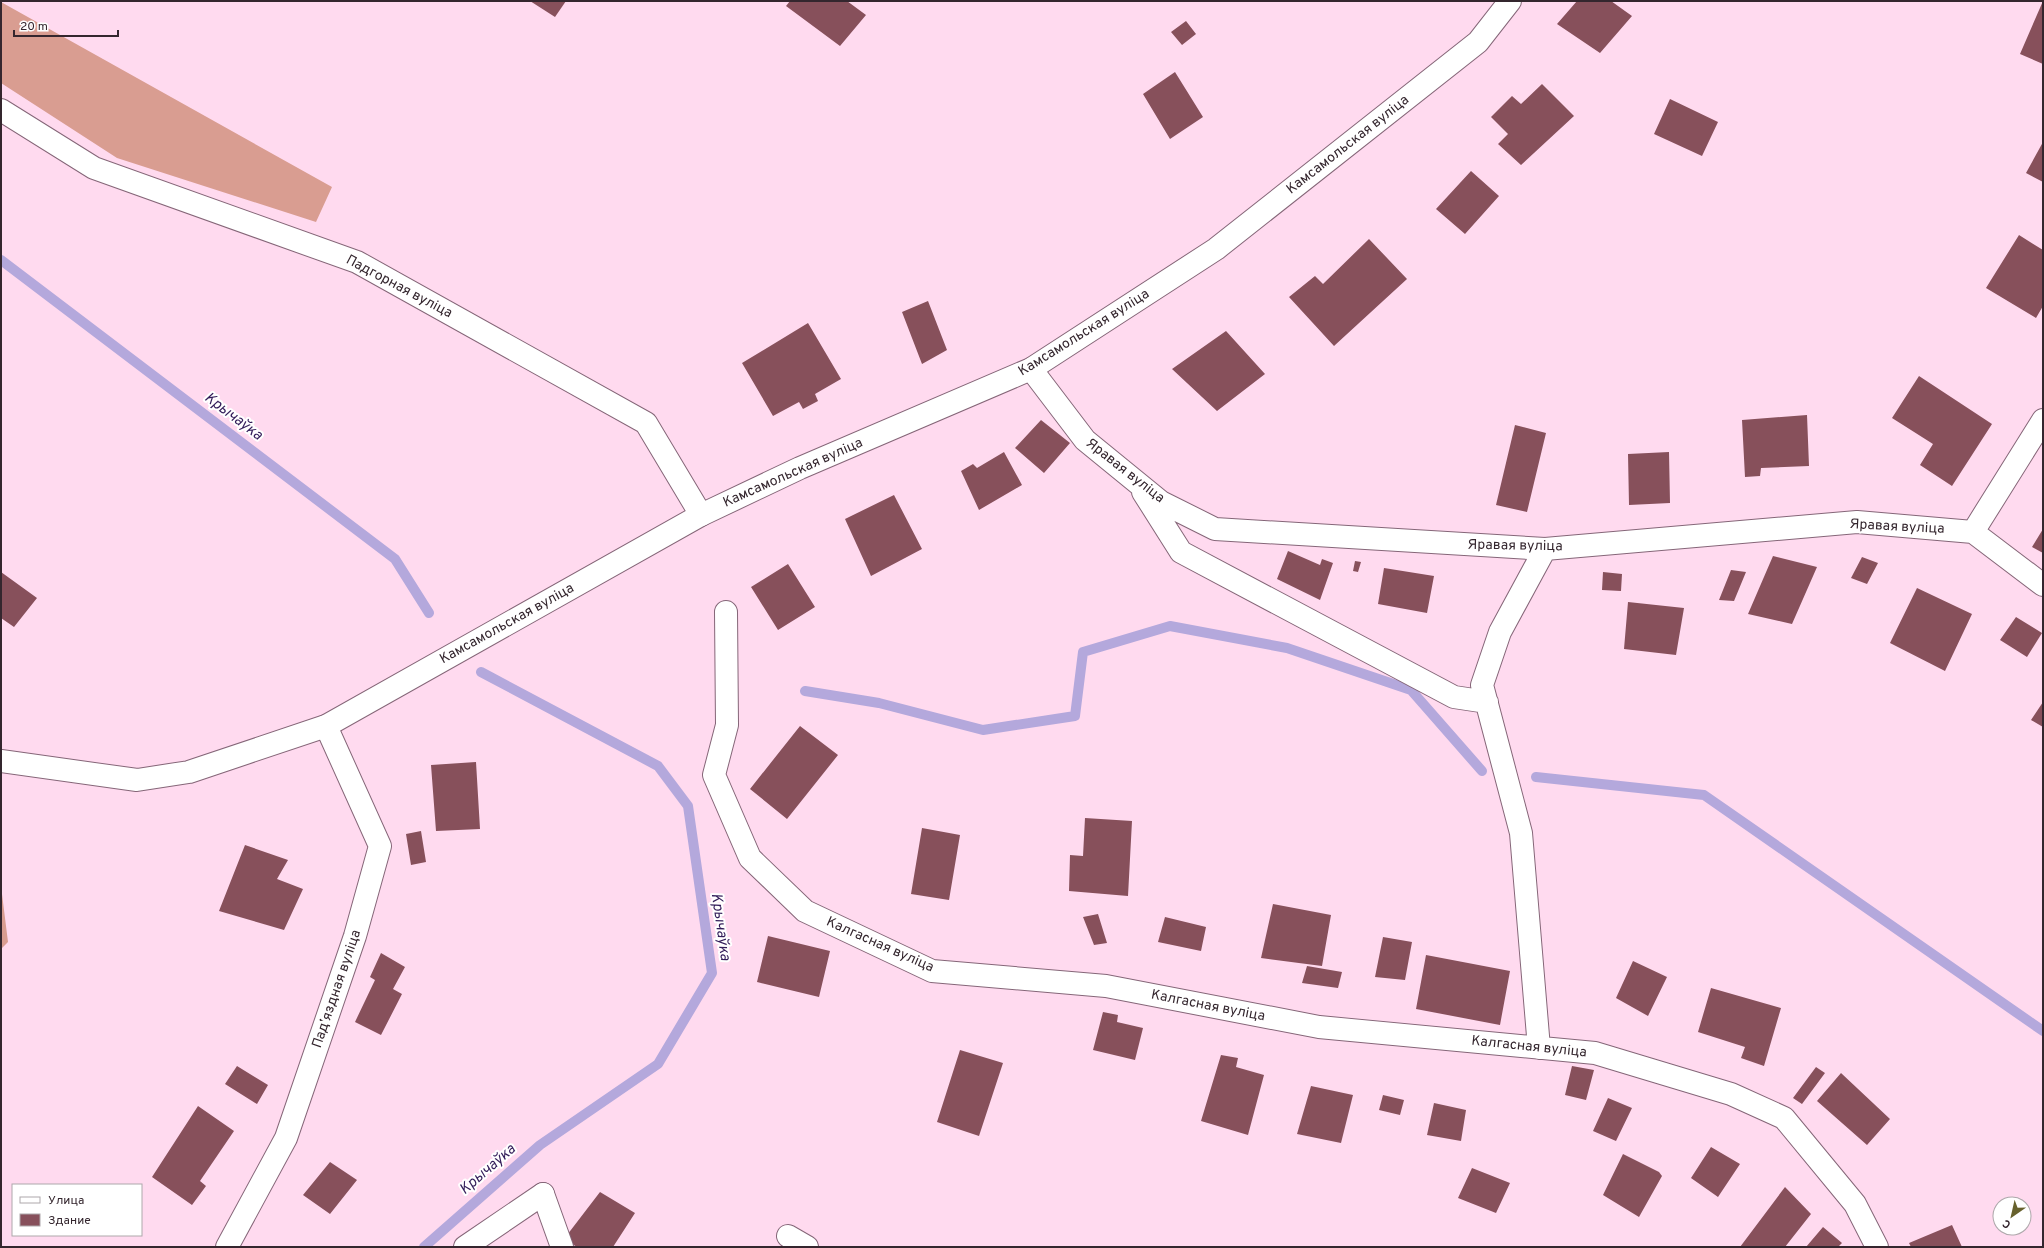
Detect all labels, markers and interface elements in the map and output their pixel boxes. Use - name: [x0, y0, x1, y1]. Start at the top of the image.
- scale bar: [14, 12, 118, 38]
- text: 20 m: [20, 19, 48, 35]
- street label: Камсамольская вуліца: [1283, 92, 1413, 198]
- street label: Падгорная вуліца: [343, 252, 455, 322]
- street label: Камсамольская вуліца: [1015, 286, 1153, 380]
- water label: Крычаўка: [200, 389, 266, 445]
- street label: Камсамольская вуліца: [721, 435, 865, 511]
- street label: Яравая вуліца: [1082, 435, 1168, 507]
- street label: Яравая вуліца: [1849, 516, 1945, 538]
- street label: Яравая вуліца: [1467, 537, 1563, 555]
- street label: Камсамольская вуліца: [437, 580, 577, 668]
- water label: Крычаўка: [706, 892, 734, 962]
- street label: Калгасная вуліца: [824, 914, 936, 976]
- street label: Падʼяздная вуліца: [309, 928, 365, 1050]
- street label: Калгасная вуліца: [1149, 987, 1267, 1025]
- street label: Калгасная вуліца: [1470, 1032, 1588, 1062]
- water label: Крычаўка: [456, 1140, 520, 1200]
- legend: [12, 1184, 142, 1236]
- text: Улица: [48, 1193, 84, 1209]
- north arrow: [1992, 1196, 2032, 1236]
- text: Здание: [48, 1213, 91, 1229]
- text: С: [2000, 1216, 2014, 1231]

